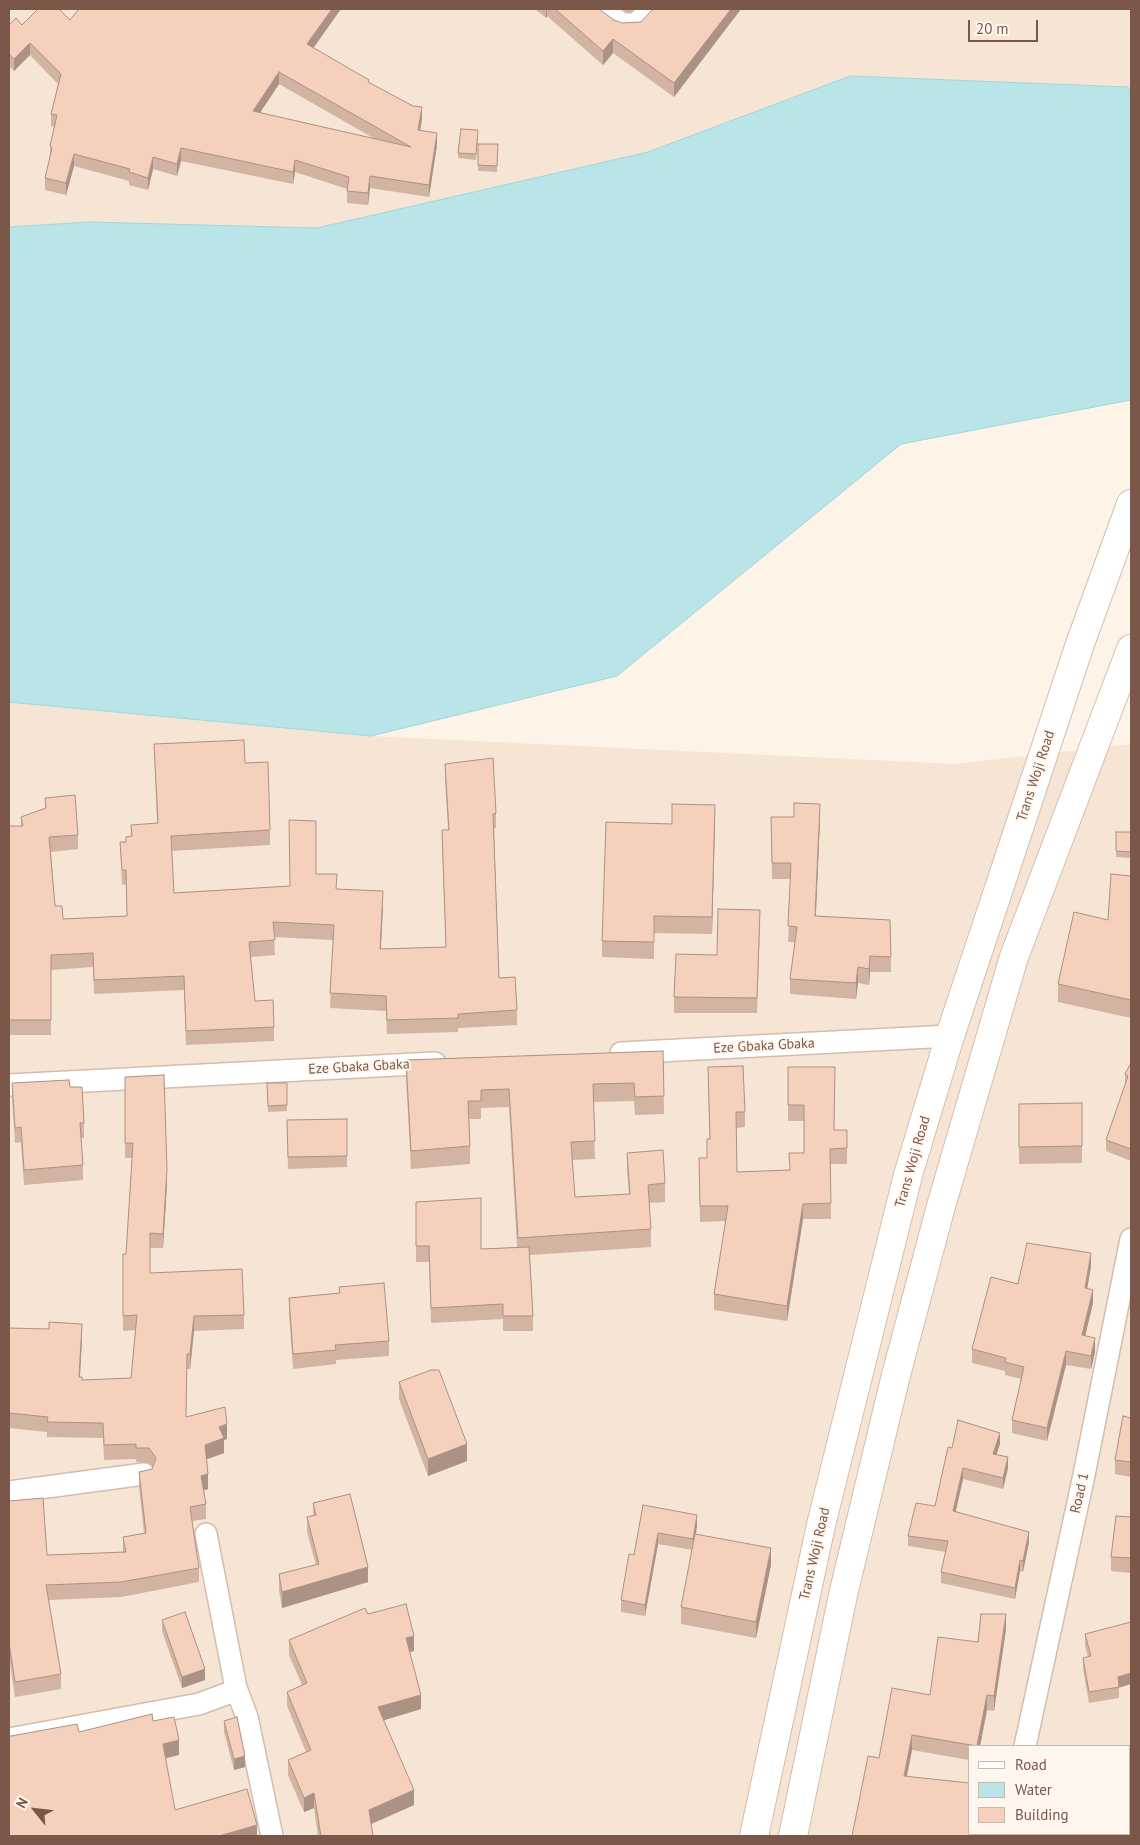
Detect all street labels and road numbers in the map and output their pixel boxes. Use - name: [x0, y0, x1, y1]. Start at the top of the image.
- street label: Trans Woji Road: [1013, 728, 1059, 824]
- street label: Eze Gbaka Gbaka: [713, 1035, 815, 1057]
- street label: Eze Gbaka Gbaka: [308, 1056, 410, 1078]
- street label: Trans Woji Road: [892, 1114, 934, 1210]
- street label: Road 1: [1067, 1471, 1093, 1515]
- street label: Trans Woji Road: [796, 1506, 834, 1602]

